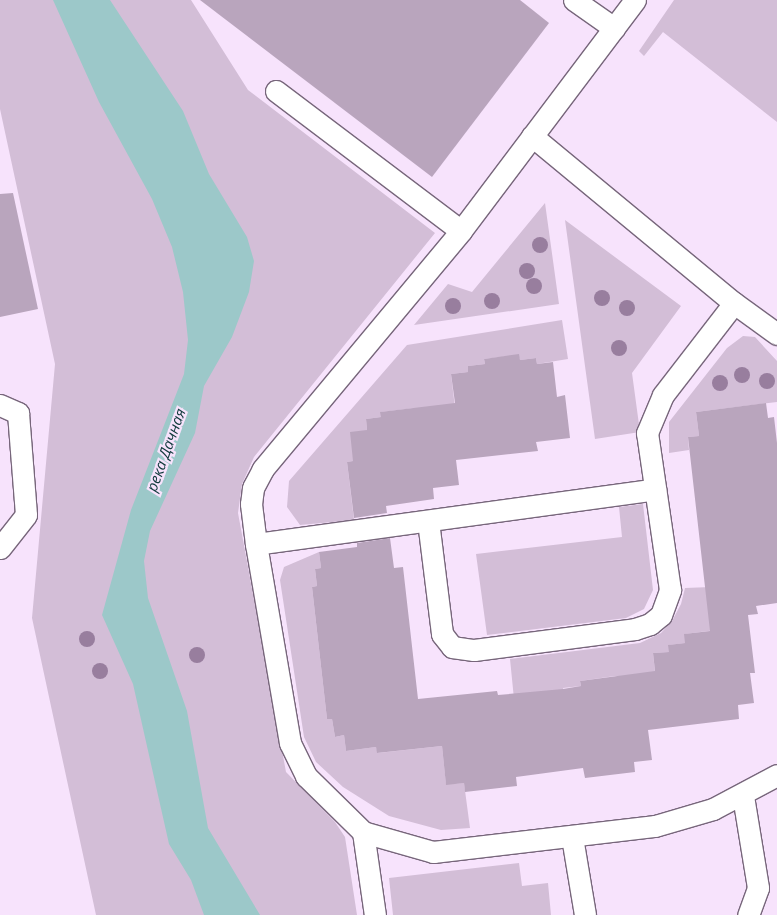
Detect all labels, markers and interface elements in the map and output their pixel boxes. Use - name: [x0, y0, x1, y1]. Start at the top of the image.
- water label: река Дачная: [143, 406, 189, 494]

